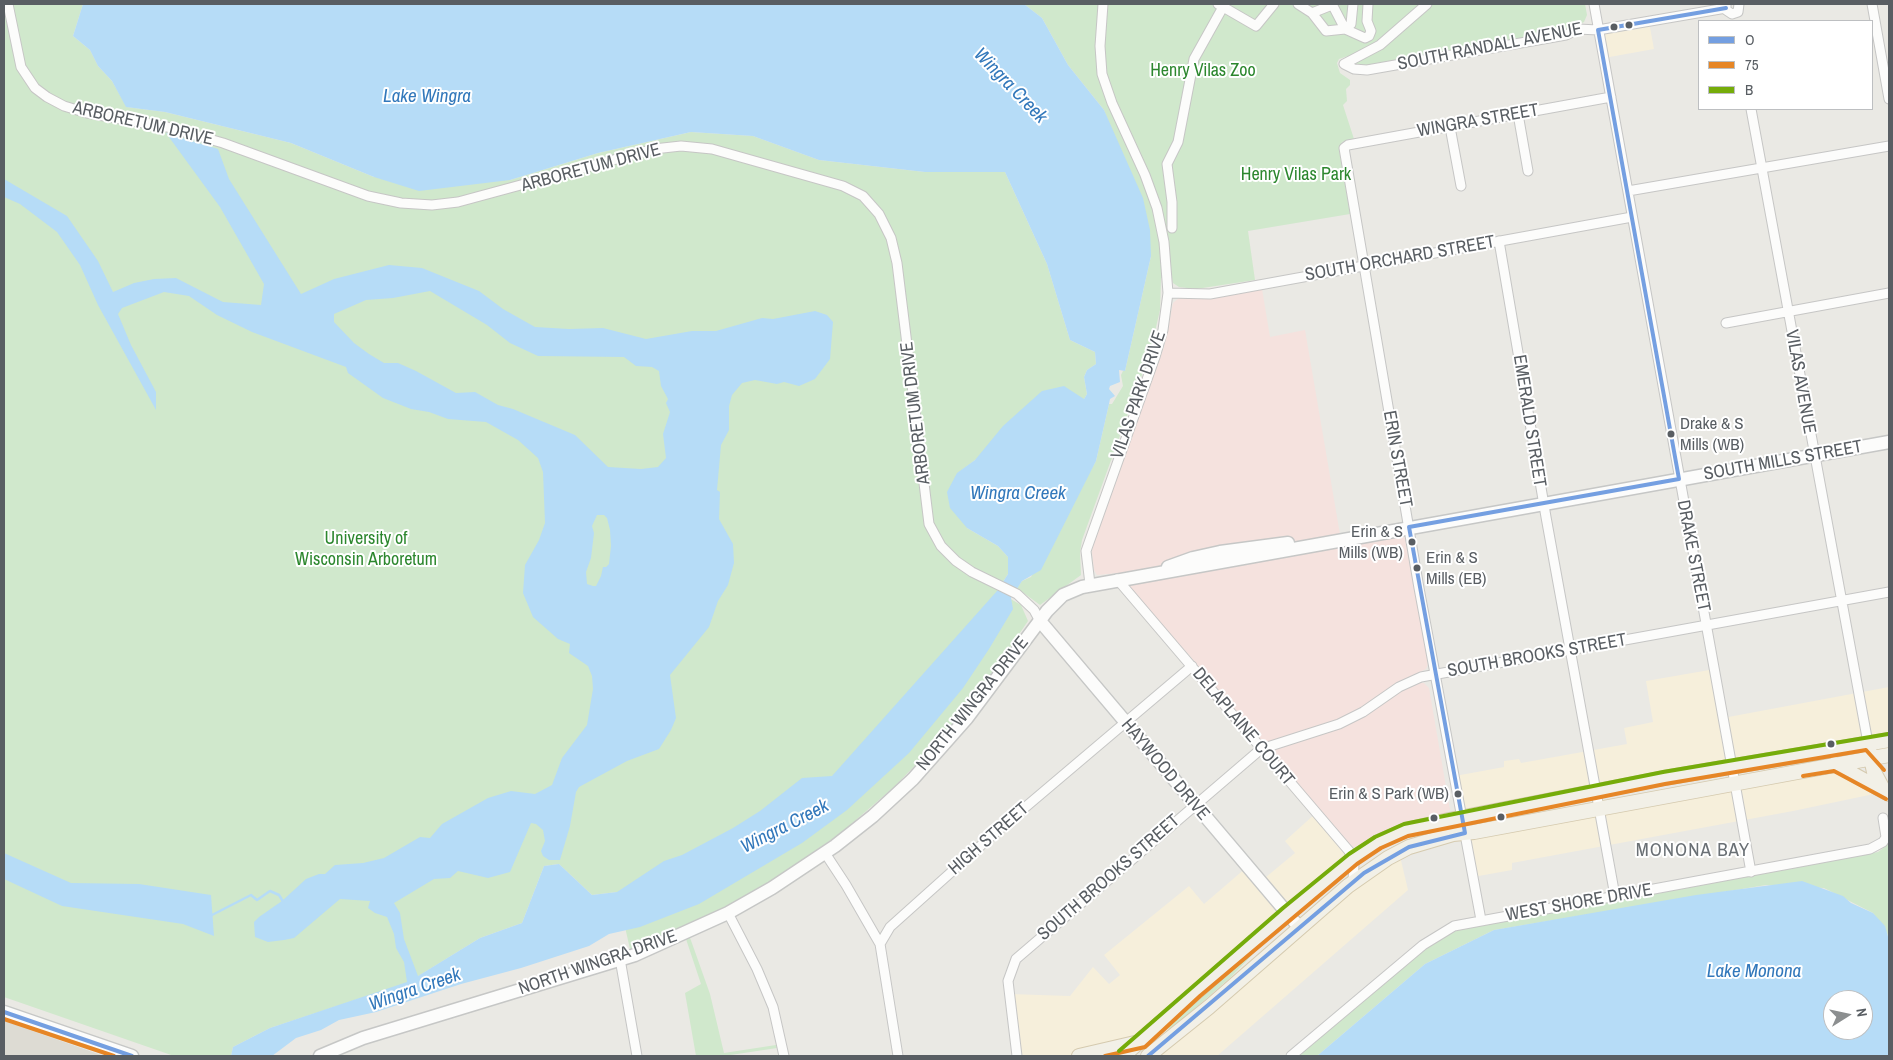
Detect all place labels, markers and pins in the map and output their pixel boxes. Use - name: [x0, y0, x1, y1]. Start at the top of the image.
- unlabelled marker: [1624, 20, 1634, 30]
- unlabelled marker: [1609, 22, 1619, 32]
- place label: Drake & S Mills (WB): [1680, 414, 1744, 454]
- marker: Drake & S Mills (WB): [1666, 429, 1676, 439]
- place label: Erin & S Mills (WB): [1339, 522, 1403, 562]
- marker: Erin & S Mills (WB): [1407, 537, 1417, 547]
- place label: Erin & S Mills (EB): [1426, 548, 1486, 588]
- marker: Erin & S Mills (EB): [1412, 563, 1422, 573]
- unlabelled marker: [1826, 739, 1836, 749]
- place label: Erin & S Park (WB): [1329, 784, 1449, 804]
- marker: Erin & S Park (WB): [1453, 789, 1463, 799]
- unlabelled marker: [1496, 812, 1506, 822]
- unlabelled marker: [1429, 813, 1439, 823]

